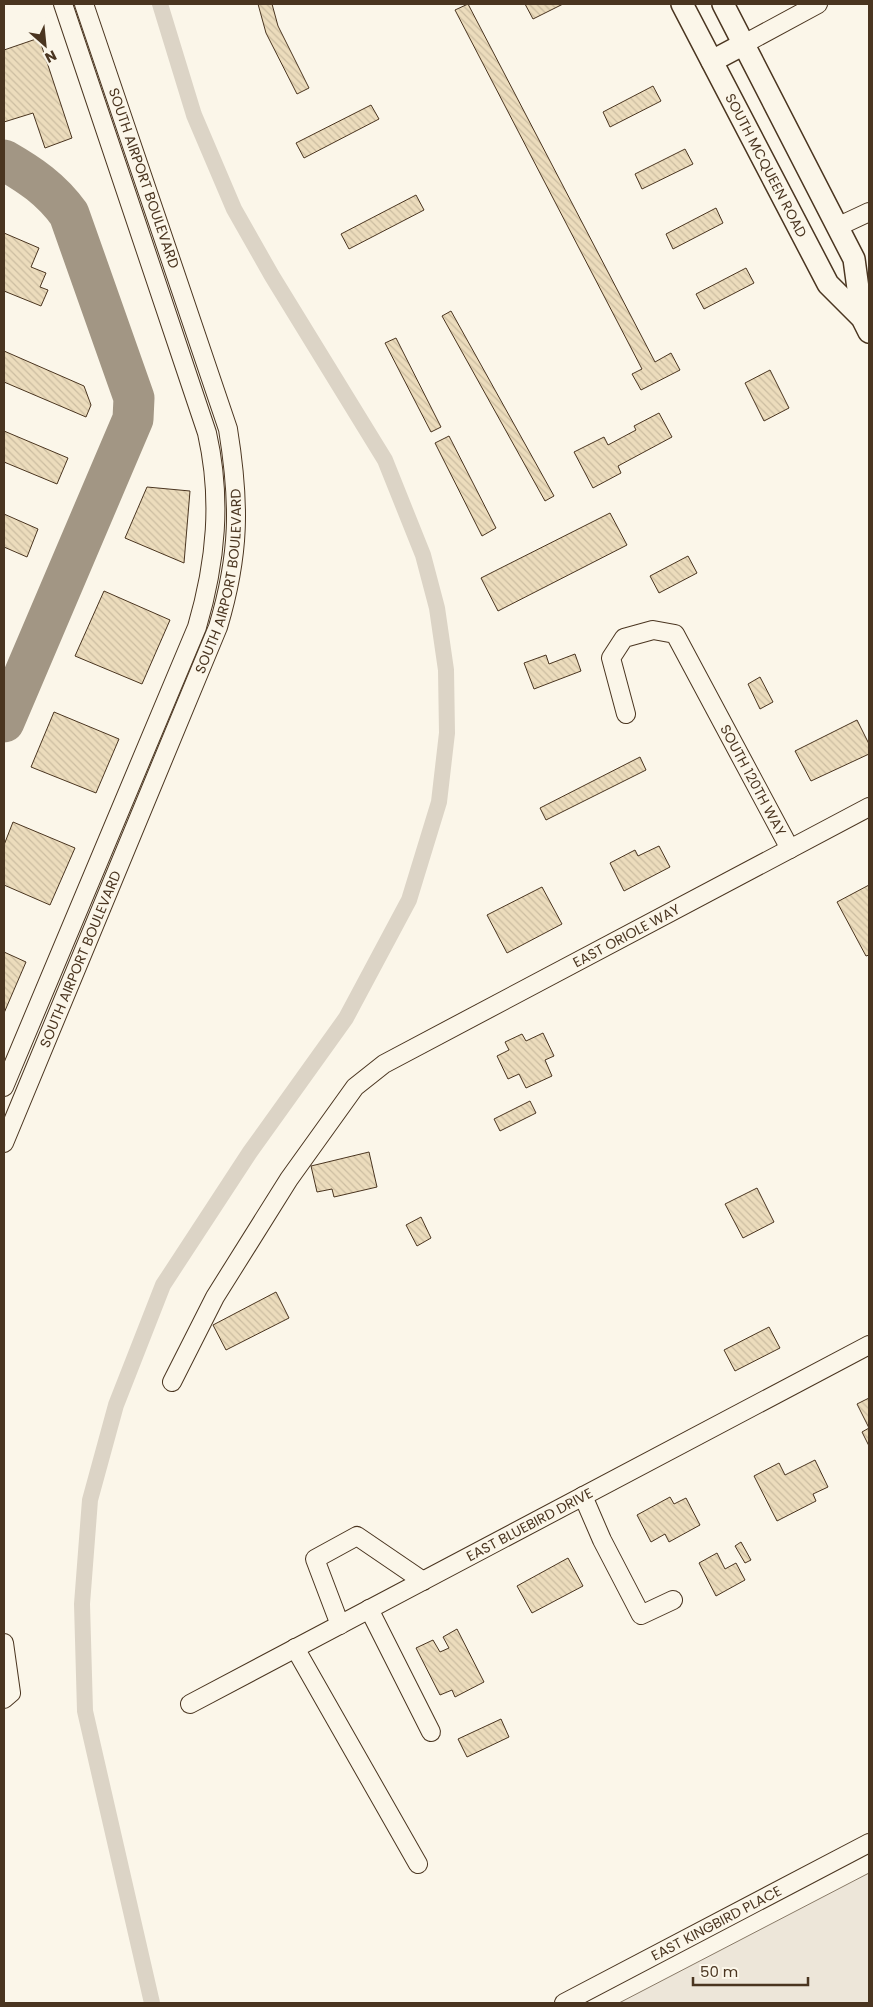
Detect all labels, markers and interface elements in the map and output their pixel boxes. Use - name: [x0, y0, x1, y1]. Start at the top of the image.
- north arrow: [20, 20, 70, 70]
- text: N: [42, 45, 60, 68]
- street label: SOUTH AIRPORT BOULEVARD: [104, 85, 184, 271]
- street label: SOUTH MCQUEEN ROAD: [720, 90, 812, 241]
- street label: SOUTH AIRPORT BOULEVARD: [190, 488, 246, 677]
- street label: SOUTH 120TH WAY: [715, 721, 791, 839]
- street label: SOUTH AIRPORT BOULEVARD: [35, 868, 126, 1051]
- street label: EAST ORIOLE WAY: [569, 899, 683, 972]
- street label: EAST BLUEBIRD DRIVE: [463, 1483, 596, 1566]
- street label: EAST KINGBIRD PLACE: [648, 1881, 785, 1966]
- scale bar: [693, 1954, 808, 1986]
- text: 50 m: [700, 1961, 738, 1982]

